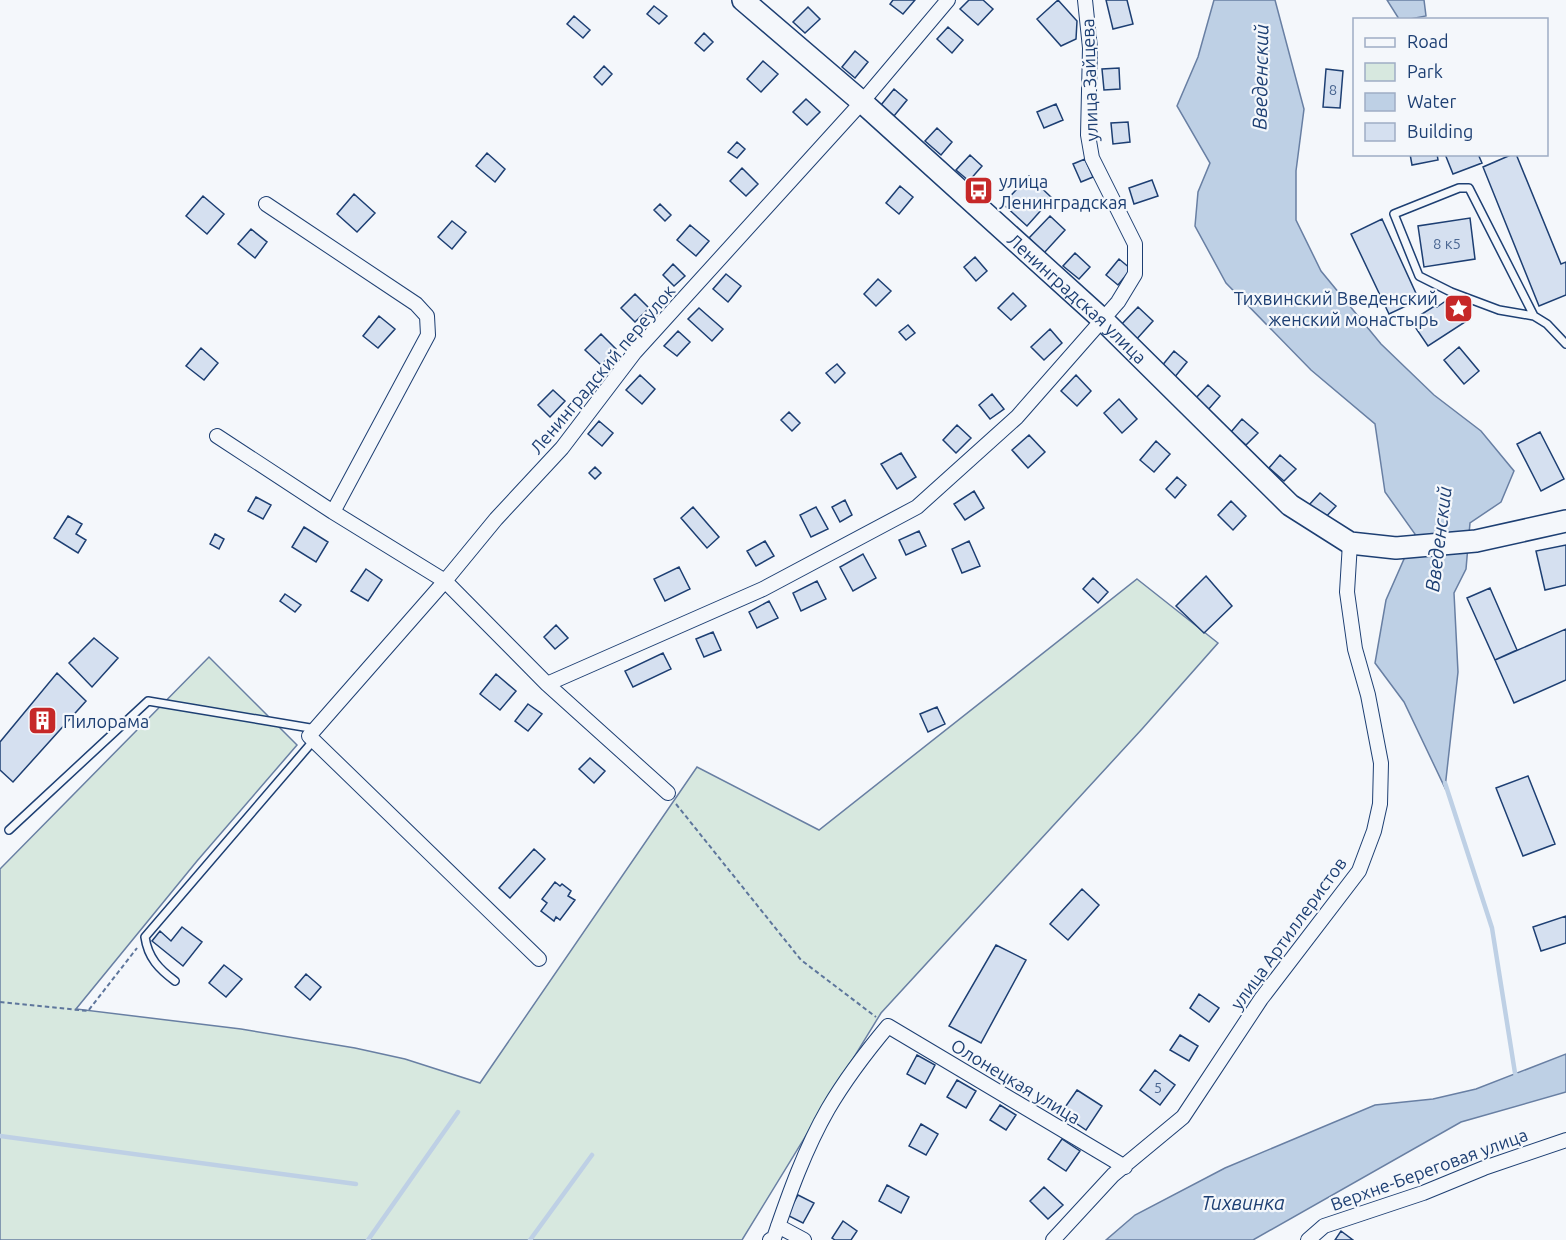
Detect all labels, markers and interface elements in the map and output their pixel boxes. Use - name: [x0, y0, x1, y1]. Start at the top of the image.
- street label: улица Зайцева: [1077, 18, 1101, 142]
- legend: [1353, 18, 1548, 156]
- water label: Введенский: [1248, 24, 1272, 130]
- text: Road: [1407, 31, 1449, 51]
- text: Park: [1407, 61, 1443, 81]
- house number: 8: [1329, 81, 1337, 98]
- text: Water: [1407, 91, 1457, 111]
- text: Building: [1407, 121, 1473, 141]
- place label: улица Ленинградская: [999, 171, 1127, 212]
- bus stop icon: улица Ленинградская: [962, 175, 994, 207]
- street label: Ленинградская улица: [1004, 229, 1151, 367]
- house number: 8 к5: [1433, 235, 1461, 252]
- street label: Ленинградский переулок: [526, 281, 678, 457]
- place label: Тихвинский Введенский женский монастырь: [1234, 288, 1438, 329]
- place icon: Тихвинский Введенский женский монастырь: [1443, 292, 1475, 324]
- water label: Введенский: [1420, 485, 1456, 593]
- building icon: Пилорама: [26, 705, 58, 737]
- place label: Пилорама: [63, 711, 149, 731]
- street label: улица Артиллеристов: [1226, 853, 1350, 1013]
- street label: Олонецкая улица: [948, 1035, 1084, 1127]
- house number: 5: [1154, 1079, 1162, 1096]
- street label: Верхне-Береговая улица: [1328, 1124, 1530, 1214]
- water label: Тихвинка: [1201, 1191, 1285, 1214]

